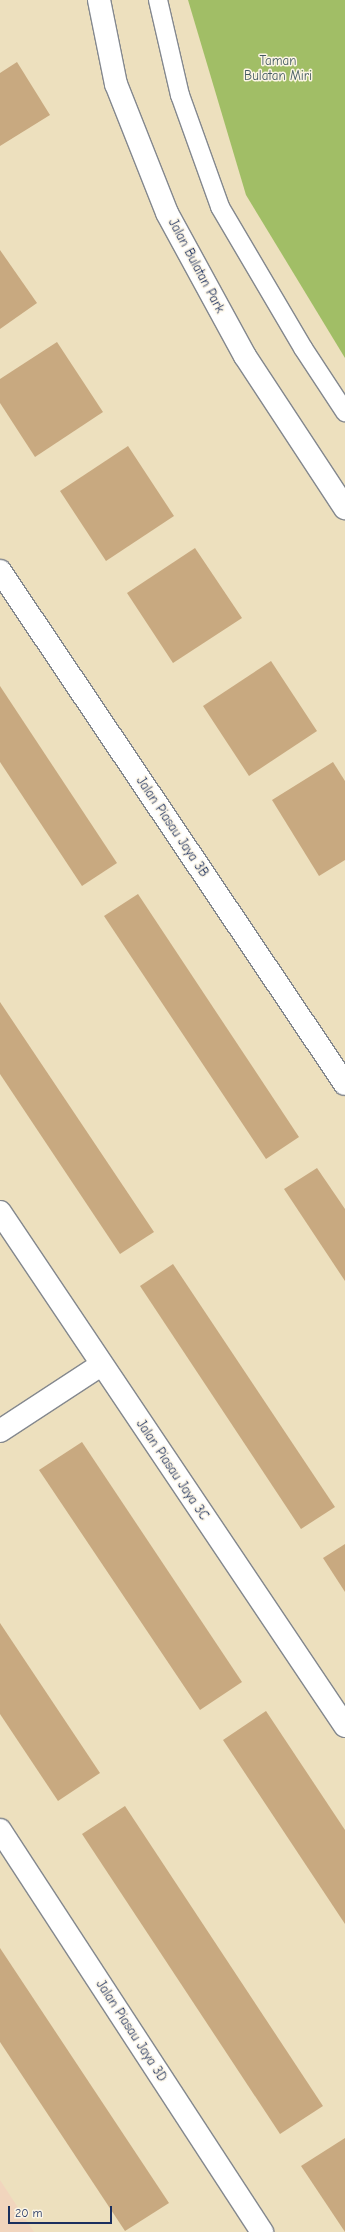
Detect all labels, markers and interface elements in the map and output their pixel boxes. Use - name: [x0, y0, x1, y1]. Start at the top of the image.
- park label: Taman Bulatan Miri: [244, 54, 312, 85]
- street label: Jalan Bulatan Park: [165, 216, 227, 316]
- street label: Jalan Piasau Jaya 3B: [133, 774, 211, 880]
- street label: Jalan Piasau Jaya 3C: [133, 1417, 211, 1523]
- street label: Jalan Piasau Jaya 3D: [92, 1977, 170, 2085]
- scale bar: [10, 2198, 114, 2224]
- text: 20 m: [15, 2206, 43, 2220]

